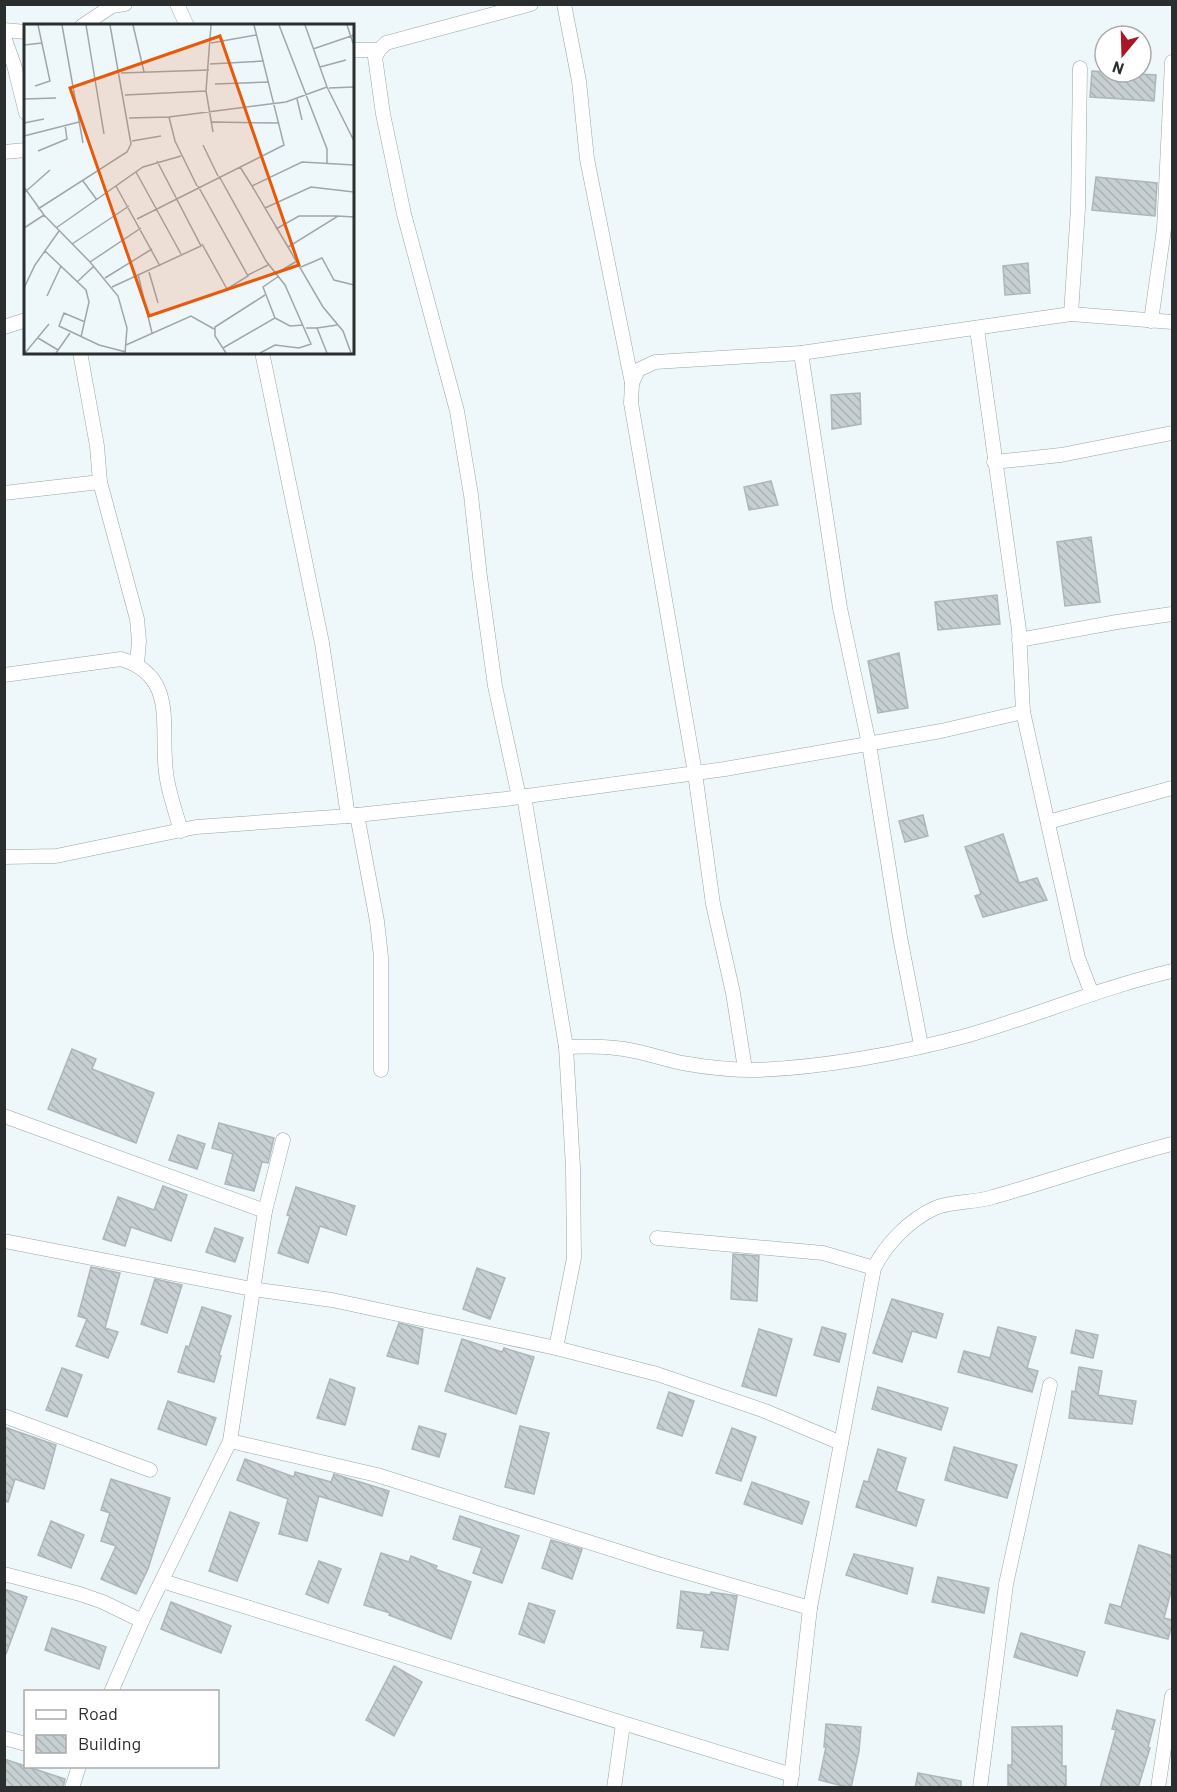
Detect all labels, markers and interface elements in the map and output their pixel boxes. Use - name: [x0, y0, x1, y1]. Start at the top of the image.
- inset map: [24, 24, 354, 354]
- north arrow: [1093, 24, 1153, 84]
- text: N: [1110, 58, 1126, 79]
- legend: [24, 1690, 219, 1768]
- text: Road: [78, 1702, 118, 1724]
- text: Building: [78, 1732, 141, 1754]

